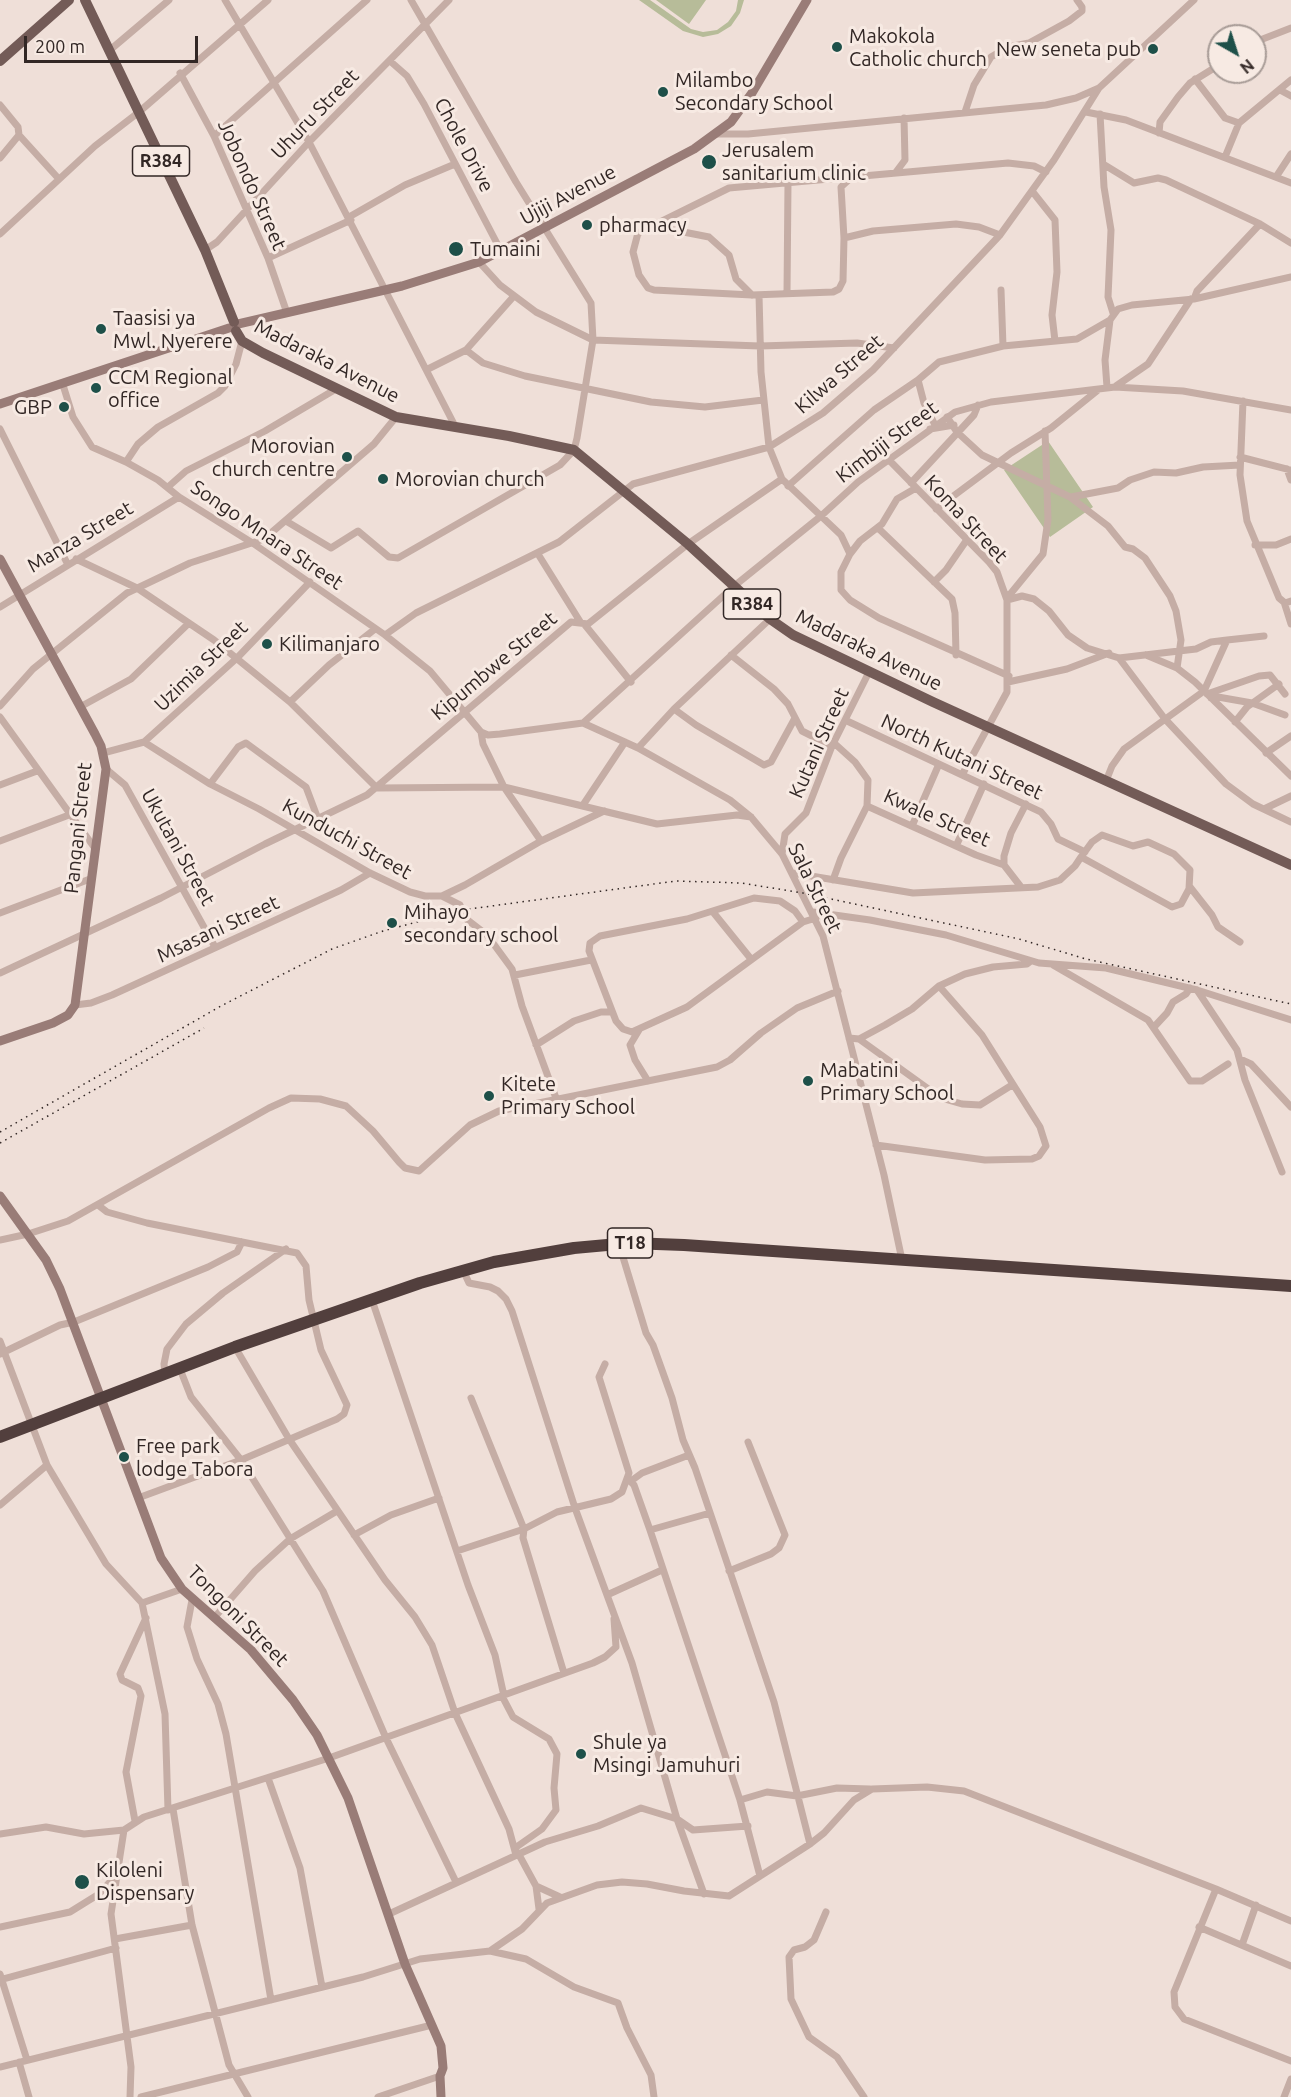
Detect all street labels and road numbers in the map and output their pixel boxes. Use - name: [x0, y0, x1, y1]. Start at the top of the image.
- street label: Uhuru Street: [266, 64, 364, 164]
- street label: Chole Drive: [429, 94, 499, 196]
- street label: Jobondo Street: [213, 116, 291, 254]
- road number: R384: [132, 146, 190, 176]
- street label: Ujiji Avenue: [516, 160, 620, 230]
- street label: Madaraka Avenue: [250, 314, 404, 408]
- street label: Kilwa Street: [790, 329, 888, 419]
- street label: Kimbiji Street: [831, 396, 943, 488]
- street label: Koma Street: [919, 470, 1013, 568]
- street label: Songo Mnara Street: [186, 475, 348, 595]
- street label: Manza Street: [23, 496, 137, 578]
- road number: R384: [724, 589, 780, 619]
- street label: Madaraka Avenue: [792, 604, 946, 696]
- street label: Kipumbwe Street: [426, 607, 562, 725]
- street label: Uzimia Street: [149, 616, 253, 716]
- street label: Kutani Street: [784, 684, 854, 802]
- street label: North Kutani Street: [877, 709, 1047, 805]
- street label: Pangani Street: [59, 761, 97, 895]
- street label: Ukutani Street: [136, 784, 220, 910]
- street label: Kwale Street: [880, 784, 994, 852]
- street label: Kunduchi Street: [278, 794, 416, 884]
- street label: Sala Street: [783, 839, 847, 937]
- street label: Msasani Street: [153, 890, 283, 968]
- road number: T18: [608, 1228, 652, 1258]
- street label: Tongoni Street: [182, 1560, 294, 1672]

